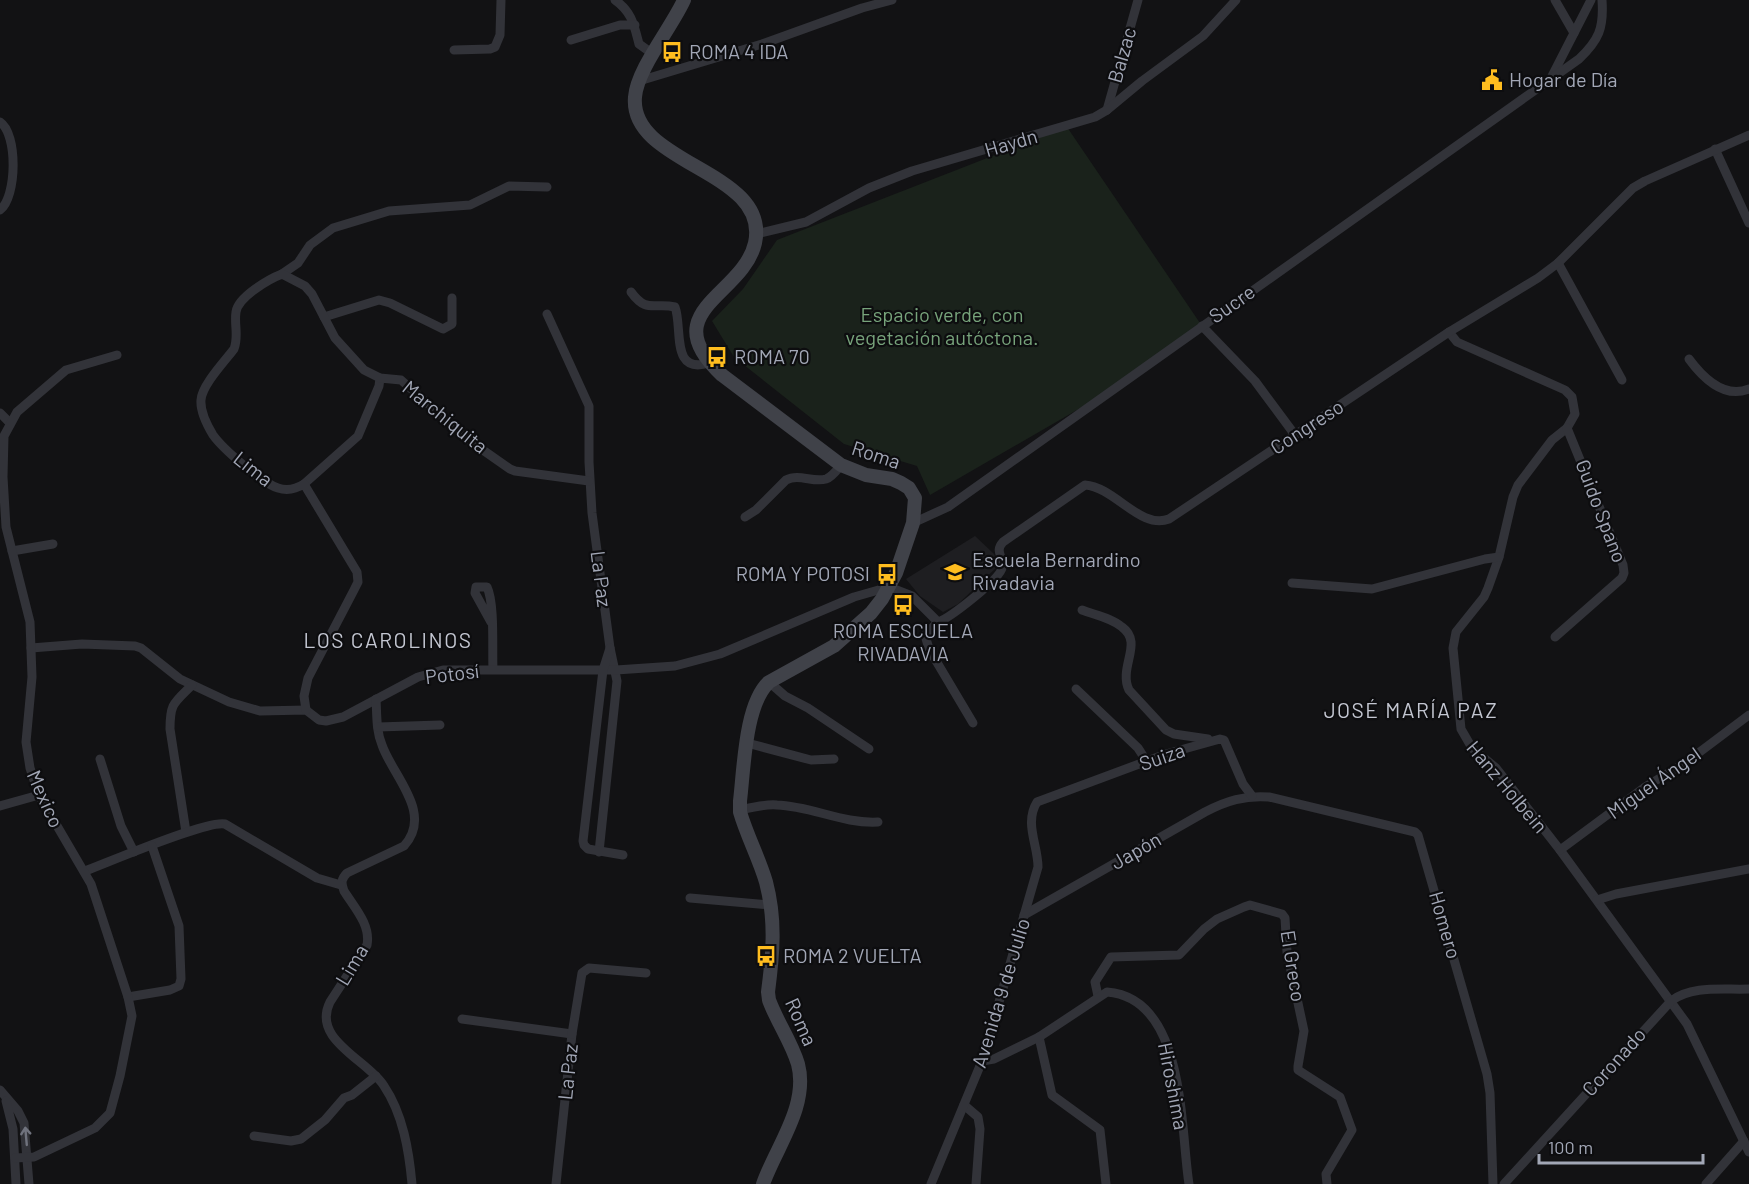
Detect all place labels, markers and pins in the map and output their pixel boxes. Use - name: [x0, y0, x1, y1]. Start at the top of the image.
- place label: ROMA 4 IDA: [689, 39, 788, 63]
- bus stop icon: ROMA 4 IDA: [660, 40, 684, 64]
- place label: Hogar de Día: [1509, 67, 1618, 91]
- public building icon: Hogar de Día: [1480, 68, 1504, 92]
- place label: ROMA 70: [734, 344, 810, 368]
- bus stop icon: ROMA 70: [705, 345, 729, 369]
- place label: Escuela Bernardino Rivadavia: [972, 547, 1141, 594]
- school or university icon: Escuela Bernardino Rivadavia: [943, 560, 967, 584]
- place label: ROMA Y POTOSI: [736, 561, 870, 585]
- bus stop icon: ROMA Y POTOSI: [875, 562, 899, 586]
- bus stop icon: ROMA ESCUELA RIVADAVIA: [891, 593, 915, 617]
- place label: ROMA ESCUELA RIVADAVIA: [833, 618, 973, 665]
- place label: ROMA 2 VUELTA: [783, 943, 922, 967]
- bus stop icon: ROMA 2 VUELTA: [754, 944, 778, 968]

